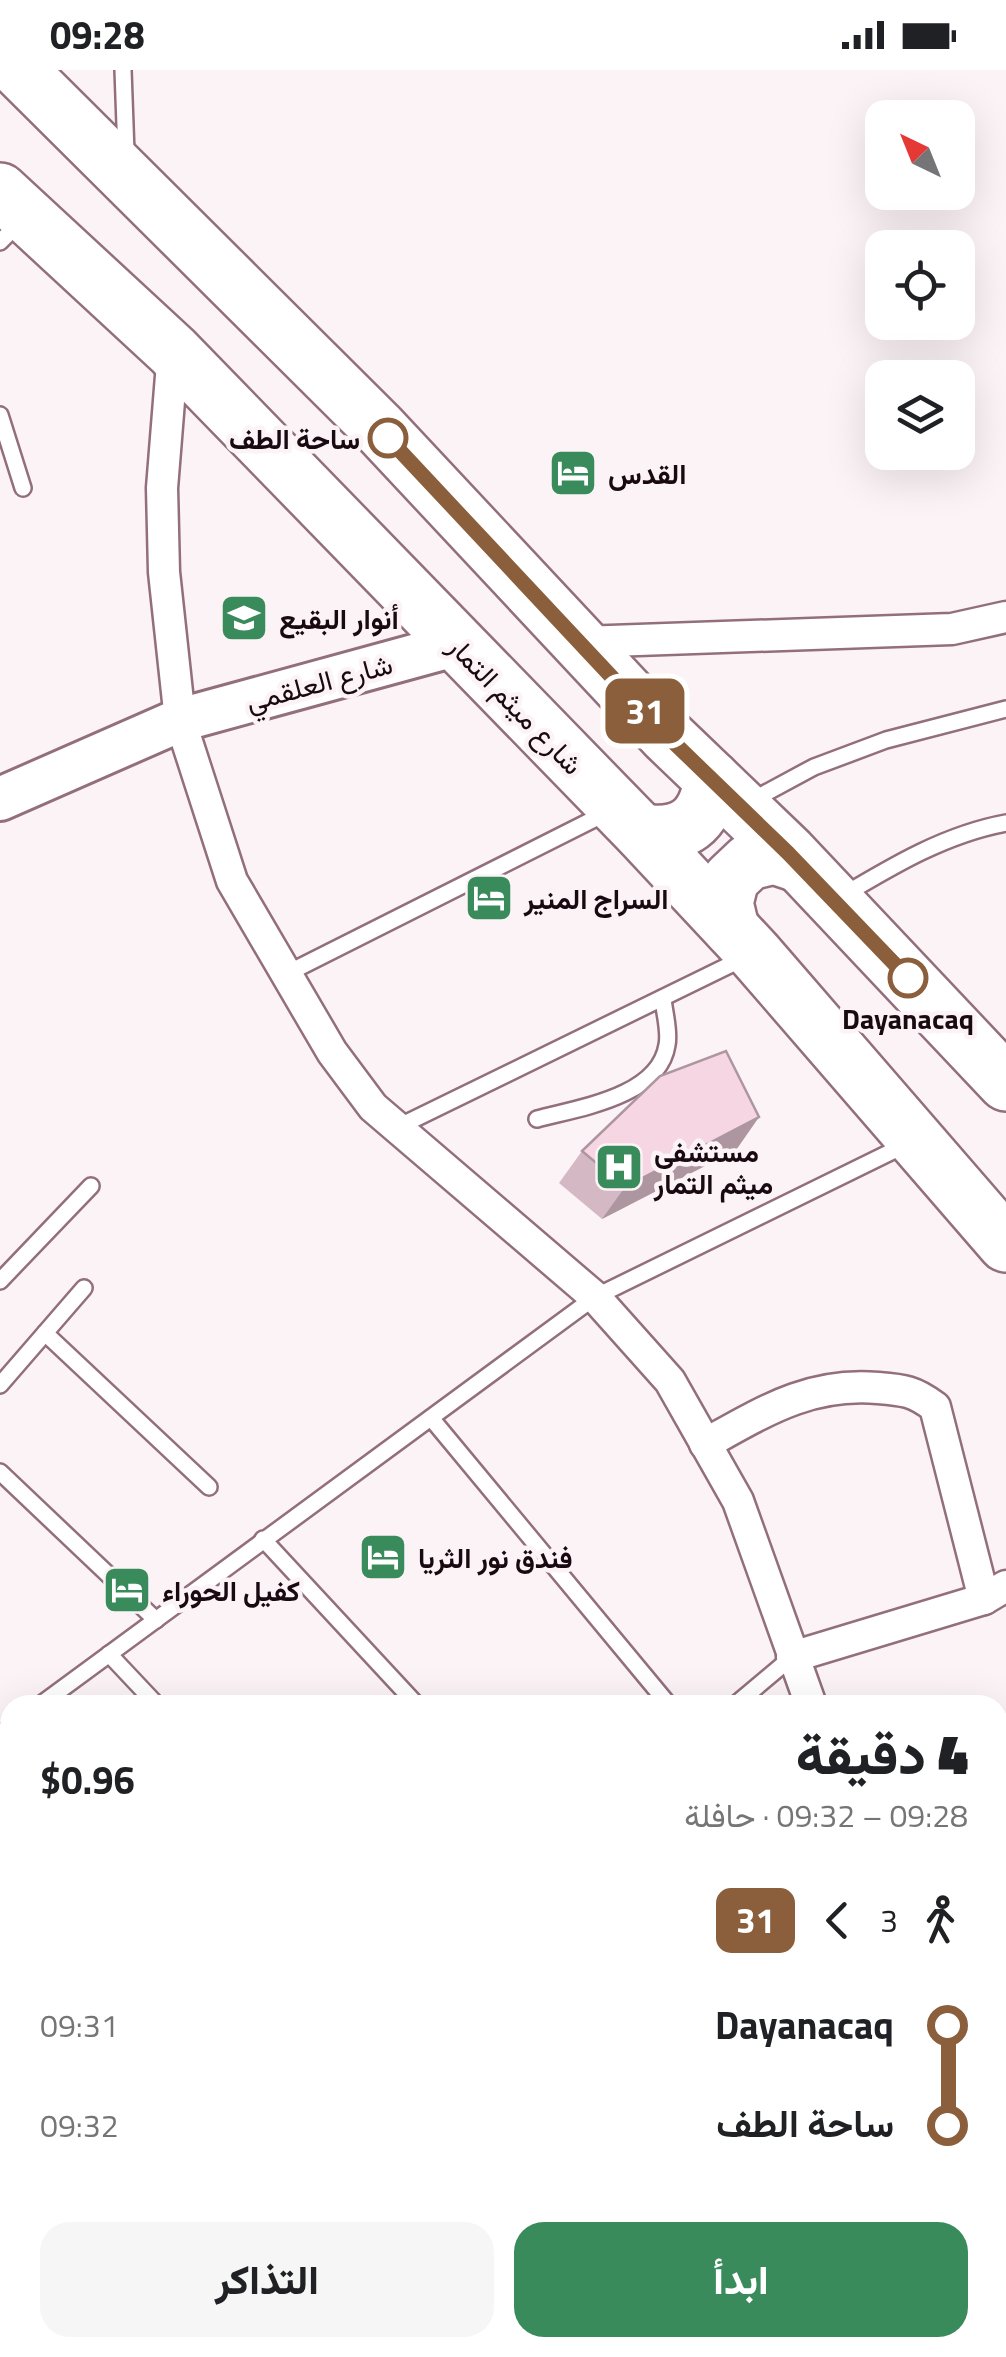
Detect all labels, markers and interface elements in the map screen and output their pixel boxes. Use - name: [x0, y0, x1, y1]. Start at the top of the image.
- text: 09:28: [50, 6, 145, 64]
- north arrow: [865, 100, 975, 210]
- map controls: [865, 100, 975, 470]
- button: locate: [865, 230, 975, 340]
- button: layers: [865, 360, 975, 470]
- place label: ساحة الطف: [229, 417, 360, 460]
- marker: ساحة الطف: [369, 419, 407, 457]
- hotel icon: القدس: [547, 447, 599, 499]
- place label: القدس: [608, 452, 686, 495]
- school or university icon: أنوار البقيع: [218, 592, 270, 644]
- place label: أنوار البقيع: [279, 597, 399, 640]
- street label: شارع ميثم التمار: [438, 625, 594, 784]
- street label: شارع العلقمي: [241, 642, 398, 724]
- line badge: 31: [600, 678, 690, 744]
- text: 31: [625, 684, 665, 738]
- hotel icon: السراج المنير: [463, 872, 515, 924]
- place label: السراج المنير: [523, 877, 669, 920]
- marker: Dayanacaq: [889, 959, 927, 997]
- place label: Dayanacaq: [842, 997, 974, 1040]
- place label: مستشفى ميثم التمار: [653, 1130, 773, 1205]
- hospital icon: مستشفى ميثم التمار: [593, 1141, 645, 1193]
- hotel icon: فندق نور الثريا: [357, 1531, 409, 1583]
- place label: فندق نور الثريا: [418, 1536, 573, 1579]
- hotel icon: كفيل الحوراء: [101, 1564, 153, 1616]
- place label: كفيل الحوراء: [162, 1569, 300, 1612]
- text: 4 دقيقة: [796, 1712, 968, 1795]
- text: $0.96: [40, 1751, 135, 1809]
- text: 09:28 – 09:32 · حافلة: [684, 1791, 968, 1839]
- text: 31: [736, 1893, 775, 1947]
- icon: back: [810, 1893, 865, 1948]
- icon: walk: [913, 1893, 968, 1948]
- text: 3: [880, 1896, 898, 1944]
- text: Dayanacaq: [715, 1996, 894, 2054]
- text: 09:31: [40, 2001, 119, 2049]
- text: ساحة الطف: [716, 2094, 894, 2152]
- text: 09:32: [40, 2101, 119, 2149]
- button: التذاكر: [40, 2222, 494, 2337]
- button: ابدأ: [514, 2222, 968, 2337]

